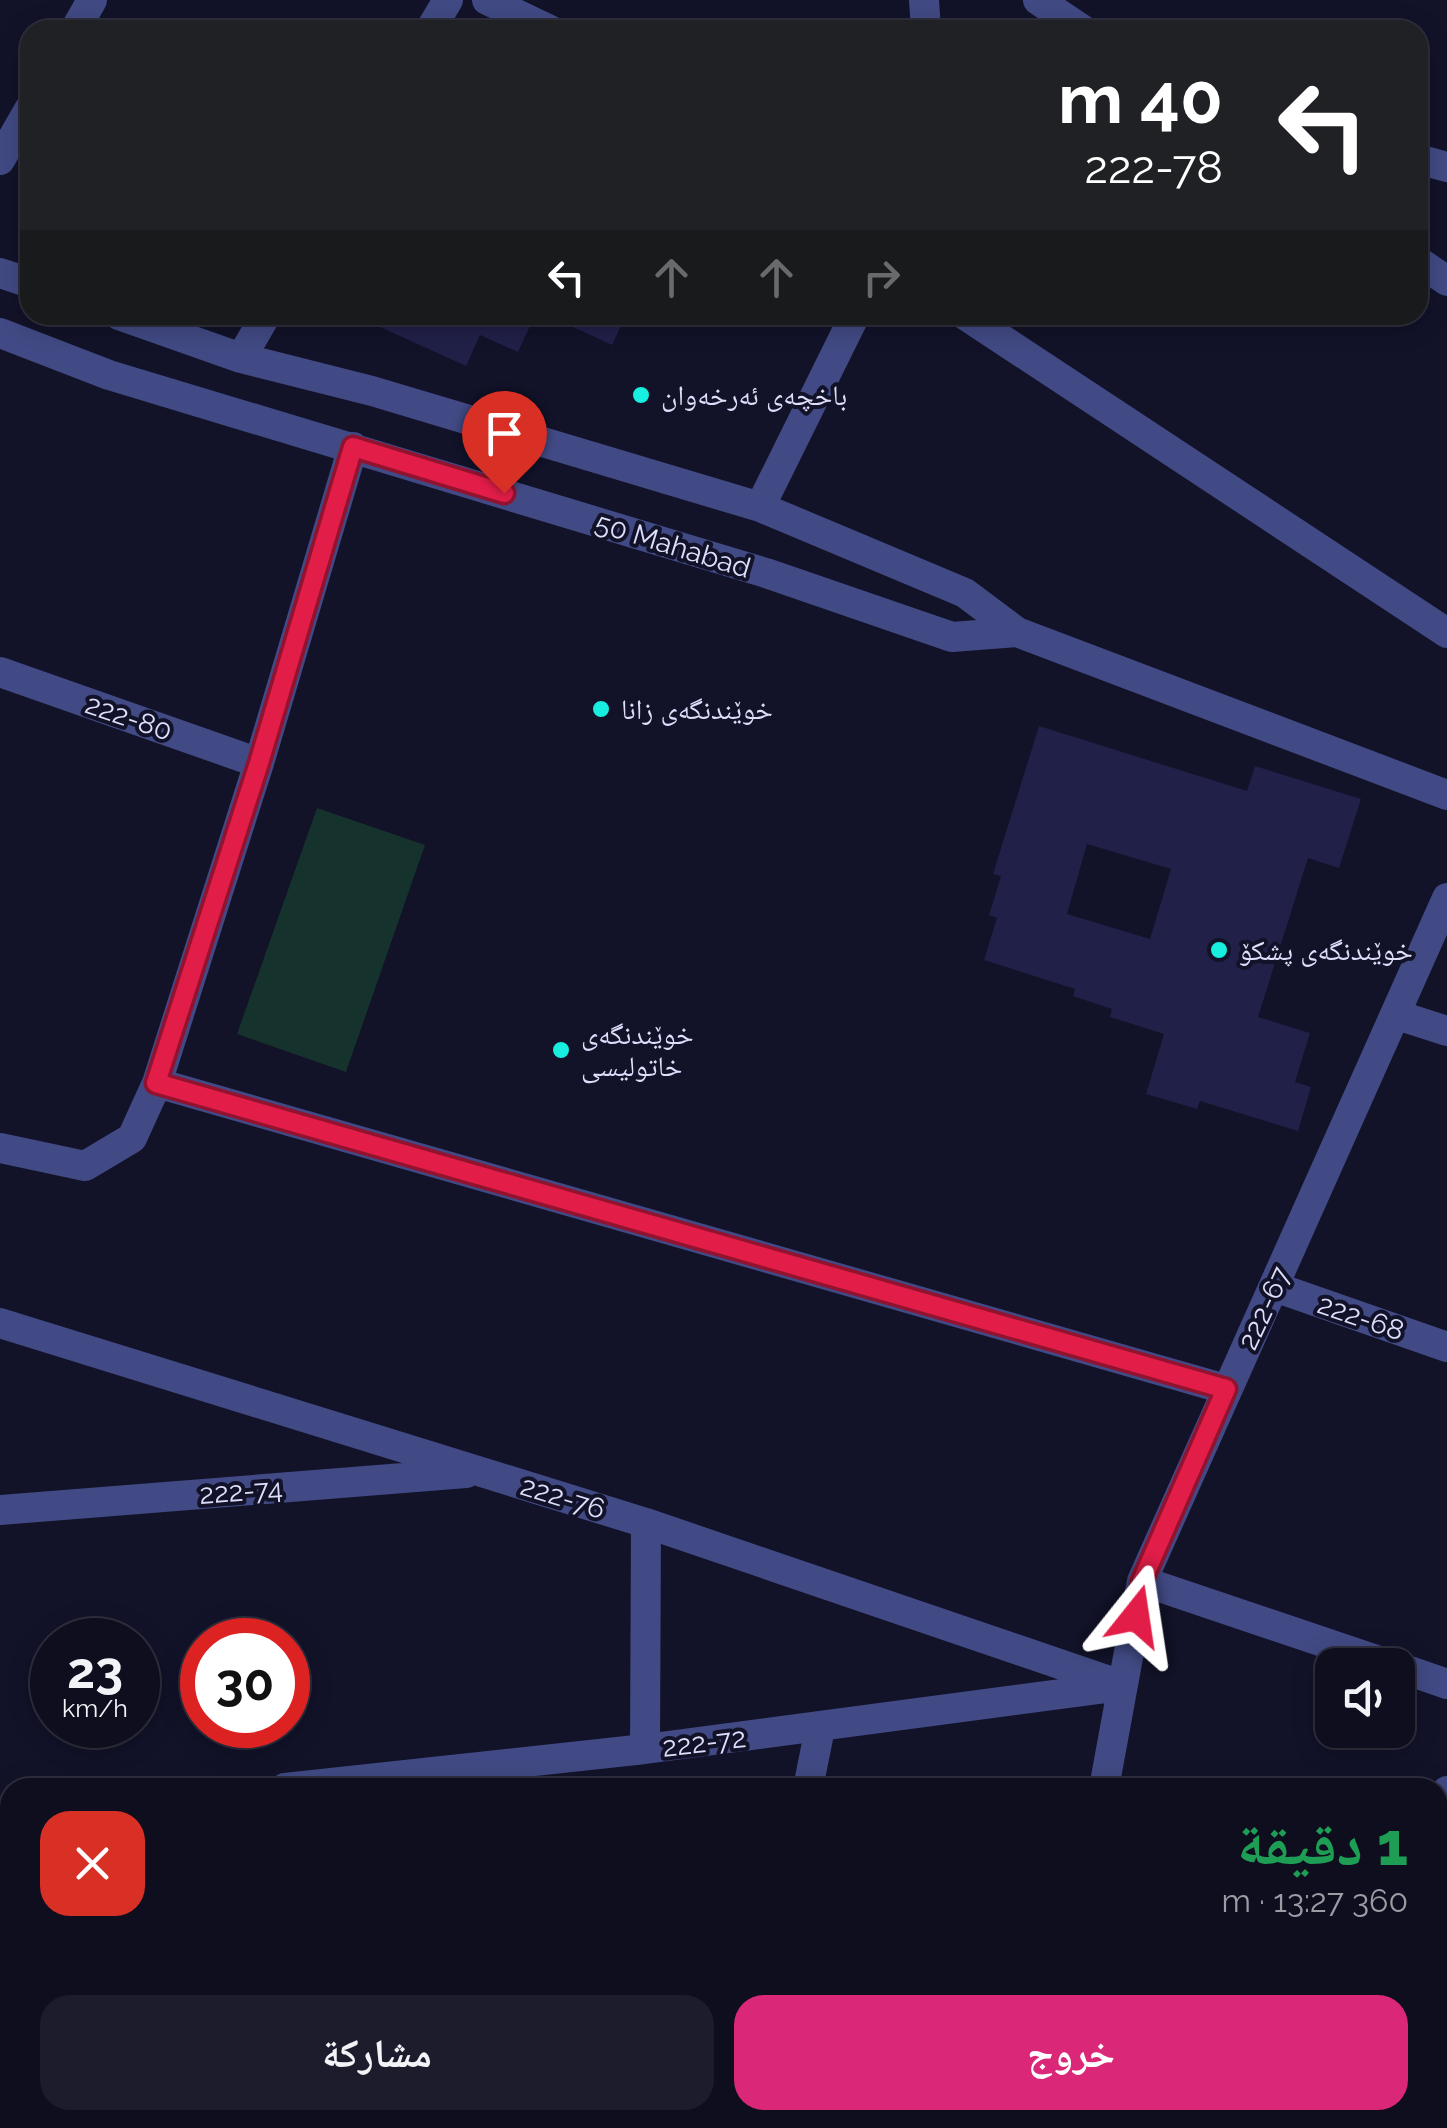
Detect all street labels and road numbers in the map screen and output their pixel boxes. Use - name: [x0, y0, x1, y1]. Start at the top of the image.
- street label: 50 Mahabad: [591, 506, 755, 585]
- street label: 222-80: [81, 687, 176, 748]
- street label: 222-67: [1231, 1262, 1298, 1355]
- street label: 222-68: [1313, 1287, 1408, 1348]
- street label: 222-76: [517, 1469, 609, 1526]
- street label: 222-74: [198, 1472, 284, 1511]
- street label: 222-72: [660, 1721, 748, 1764]

